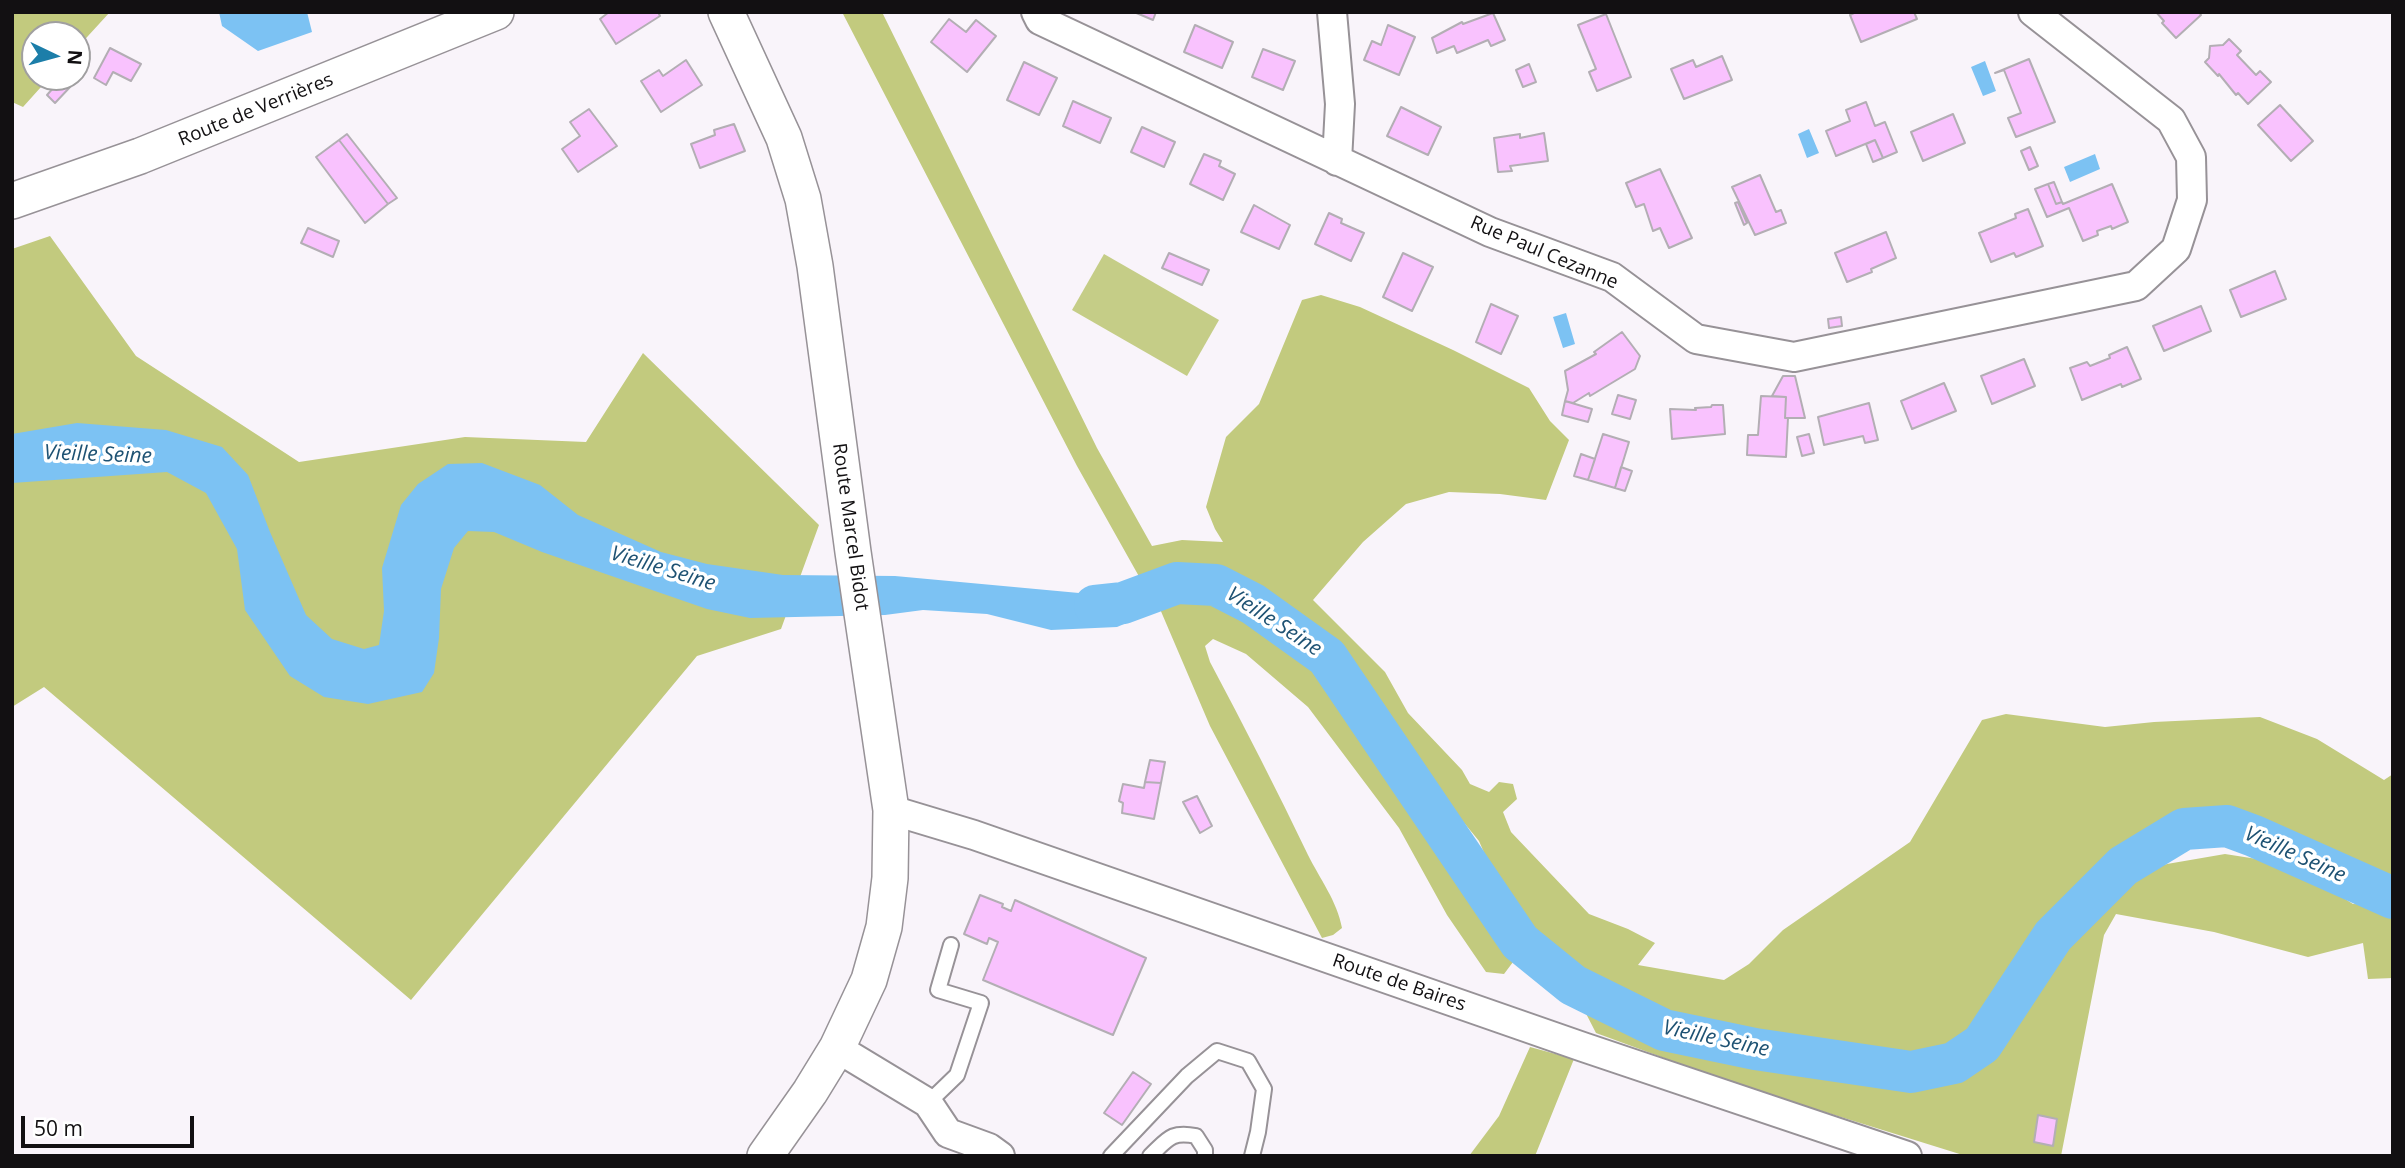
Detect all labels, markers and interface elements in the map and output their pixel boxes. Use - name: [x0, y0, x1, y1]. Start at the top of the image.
- north arrow: [21, 21, 91, 91]
- text: N: [61, 49, 89, 66]
- street label: Route de Verrières: [175, 69, 337, 151]
- street label: Rue Paul Cezanne: [1467, 212, 1621, 294]
- water label: Vieille Seine: [44, 441, 152, 469]
- street label: Route Marcel Bidot: [827, 442, 873, 612]
- water label: Vieille Seine: [608, 541, 718, 597]
- water label: Vieille Seine: [1222, 582, 1326, 662]
- water label: Vieille Seine: [2241, 822, 2349, 888]
- street label: Route de Baires: [1329, 950, 1469, 1016]
- water label: Vieille Seine: [1661, 1015, 1771, 1063]
- scale bar: [24, 1102, 198, 1146]
- text: 50 m: [34, 1114, 83, 1142]

